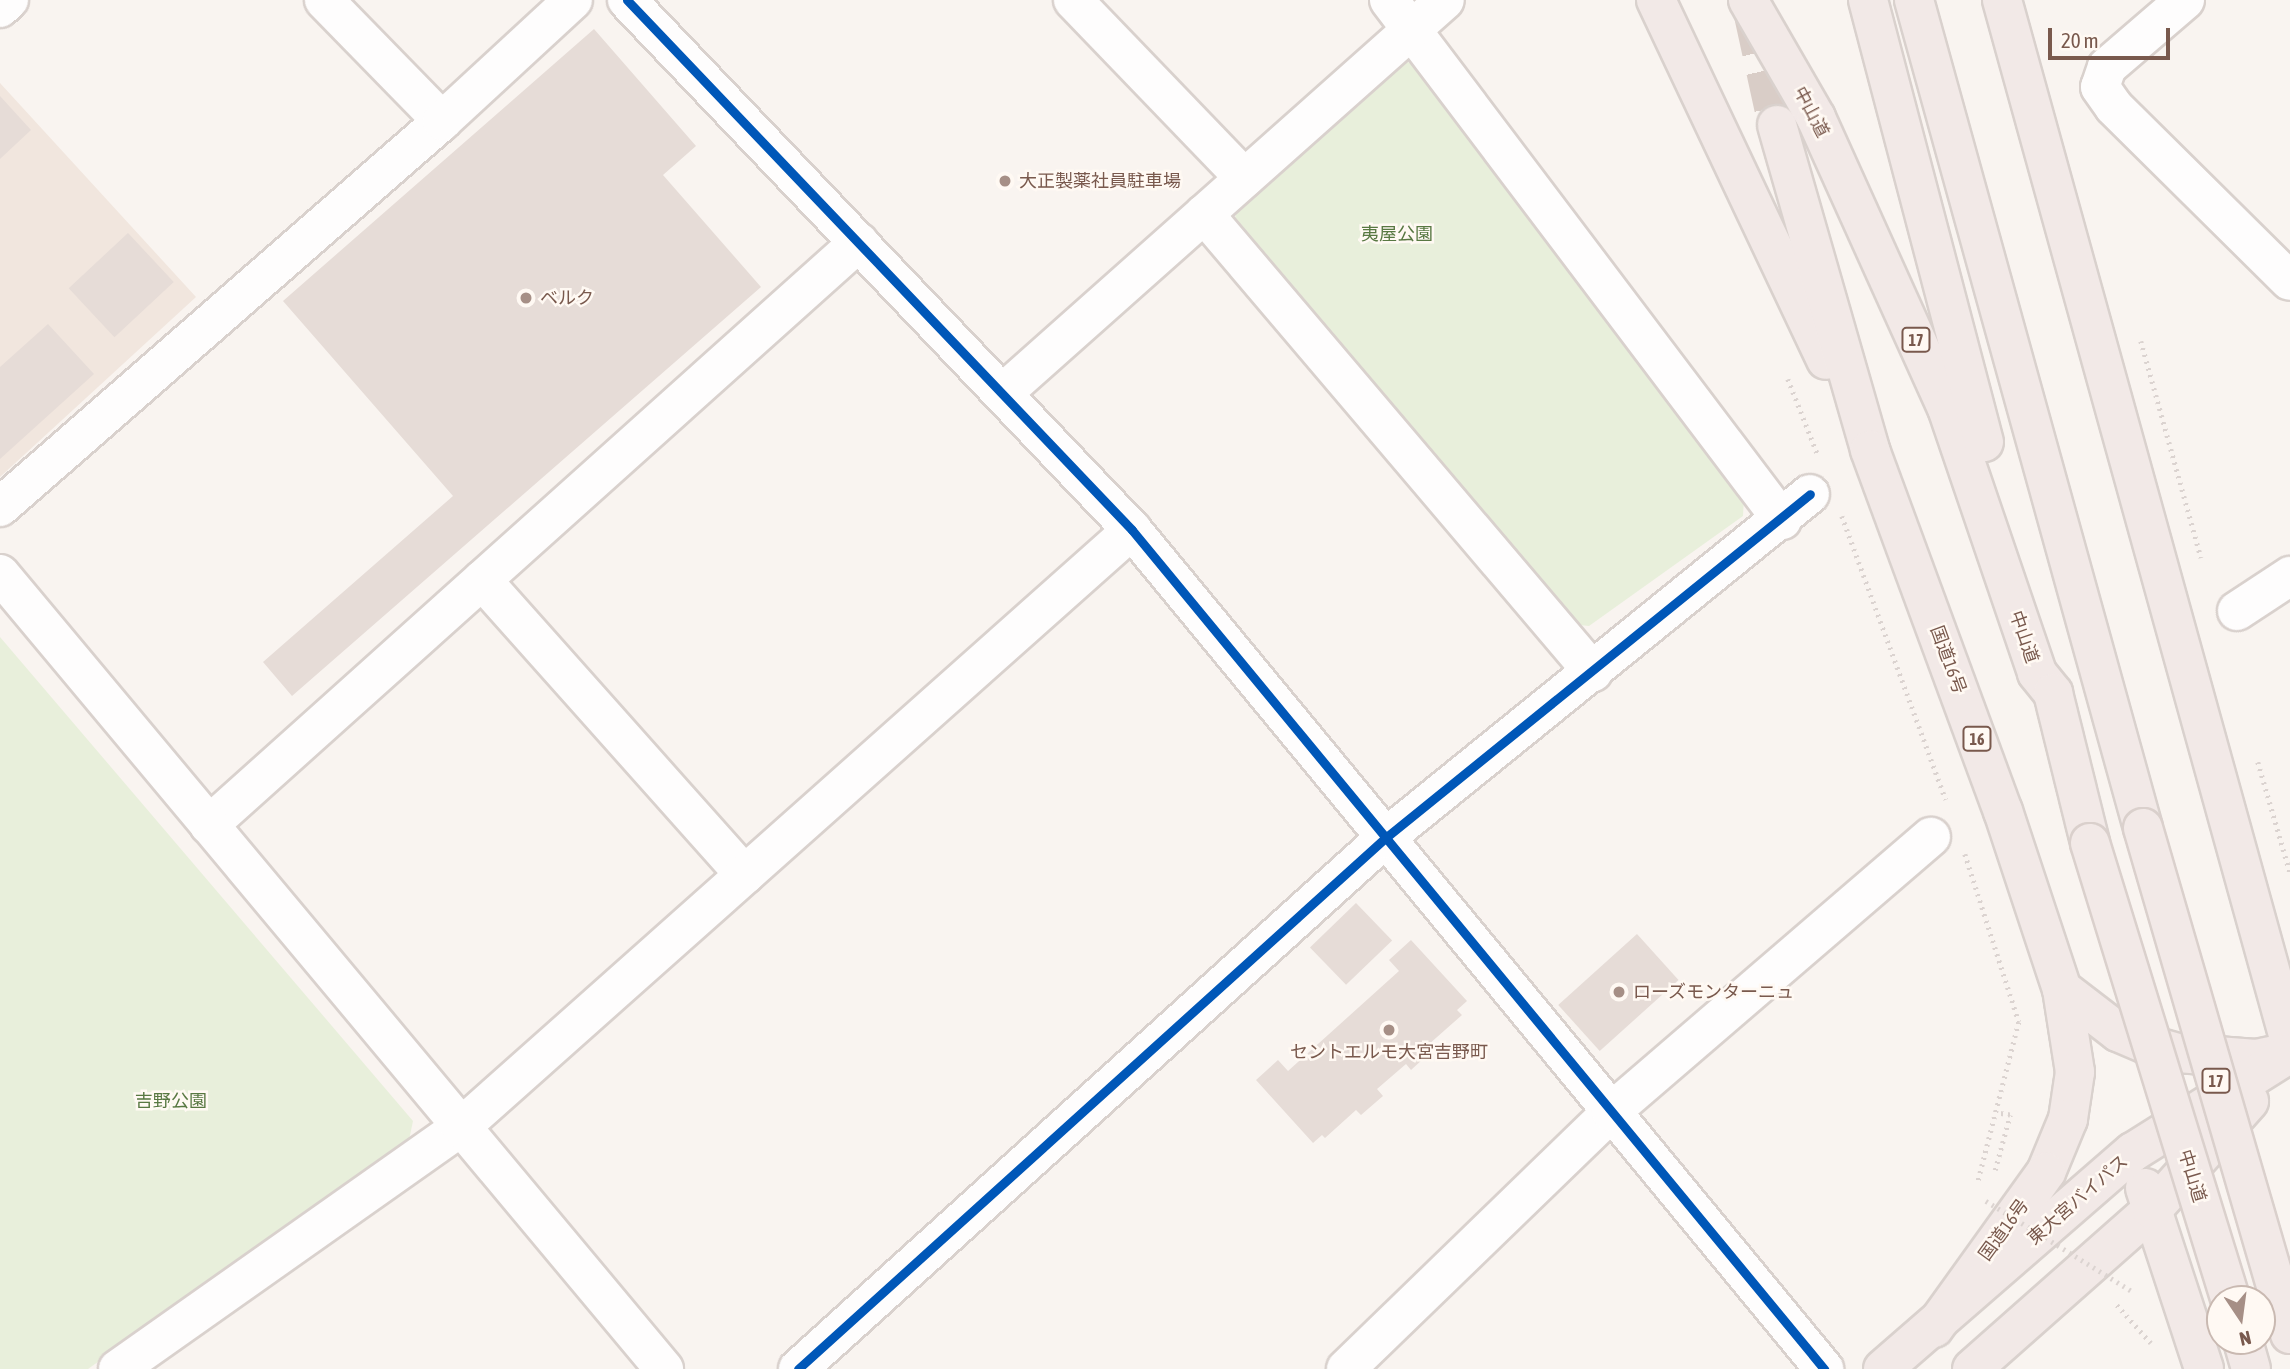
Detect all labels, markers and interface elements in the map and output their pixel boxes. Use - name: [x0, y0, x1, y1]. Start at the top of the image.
- scale bar: [2052, 14, 2174, 58]
- text: 20 m: [2061, 28, 2099, 52]
- street label: 中山道: [1789, 83, 1833, 141]
- place label: 大正製薬社員駐車場: [1019, 170, 1181, 192]
- marker: 大正製薬社員駐車場: [997, 173, 1013, 189]
- park label: 夷屋公園: [1361, 223, 1433, 245]
- place label: ベルク: [540, 287, 594, 309]
- marker: ベルク: [518, 290, 534, 306]
- road number: 17: [1900, 328, 1932, 352]
- street label: 中山道: [2005, 608, 2043, 666]
- street label: 国道16号: [1926, 623, 1970, 697]
- road number: 16: [1961, 726, 1993, 752]
- place label: ローズモンターニュ: [1633, 981, 1795, 1003]
- marker: ローズモンターニュ: [1611, 984, 1627, 1000]
- marker: セントエルモ大宮吉野町: [1381, 1022, 1397, 1038]
- place label: セントエルモ大宮吉野町: [1290, 1041, 1488, 1063]
- road number: 17: [2200, 1068, 2232, 1093]
- park label: 吉野公園: [135, 1090, 207, 1112]
- street label: 中山道: [2174, 1147, 2210, 1205]
- street label: 東大宮バイパス: [2023, 1151, 2133, 1249]
- street label: 国道16号: [1974, 1195, 2034, 1265]
- north arrow: [2206, 1285, 2276, 1355]
- text: N: [2237, 1327, 2253, 1350]

